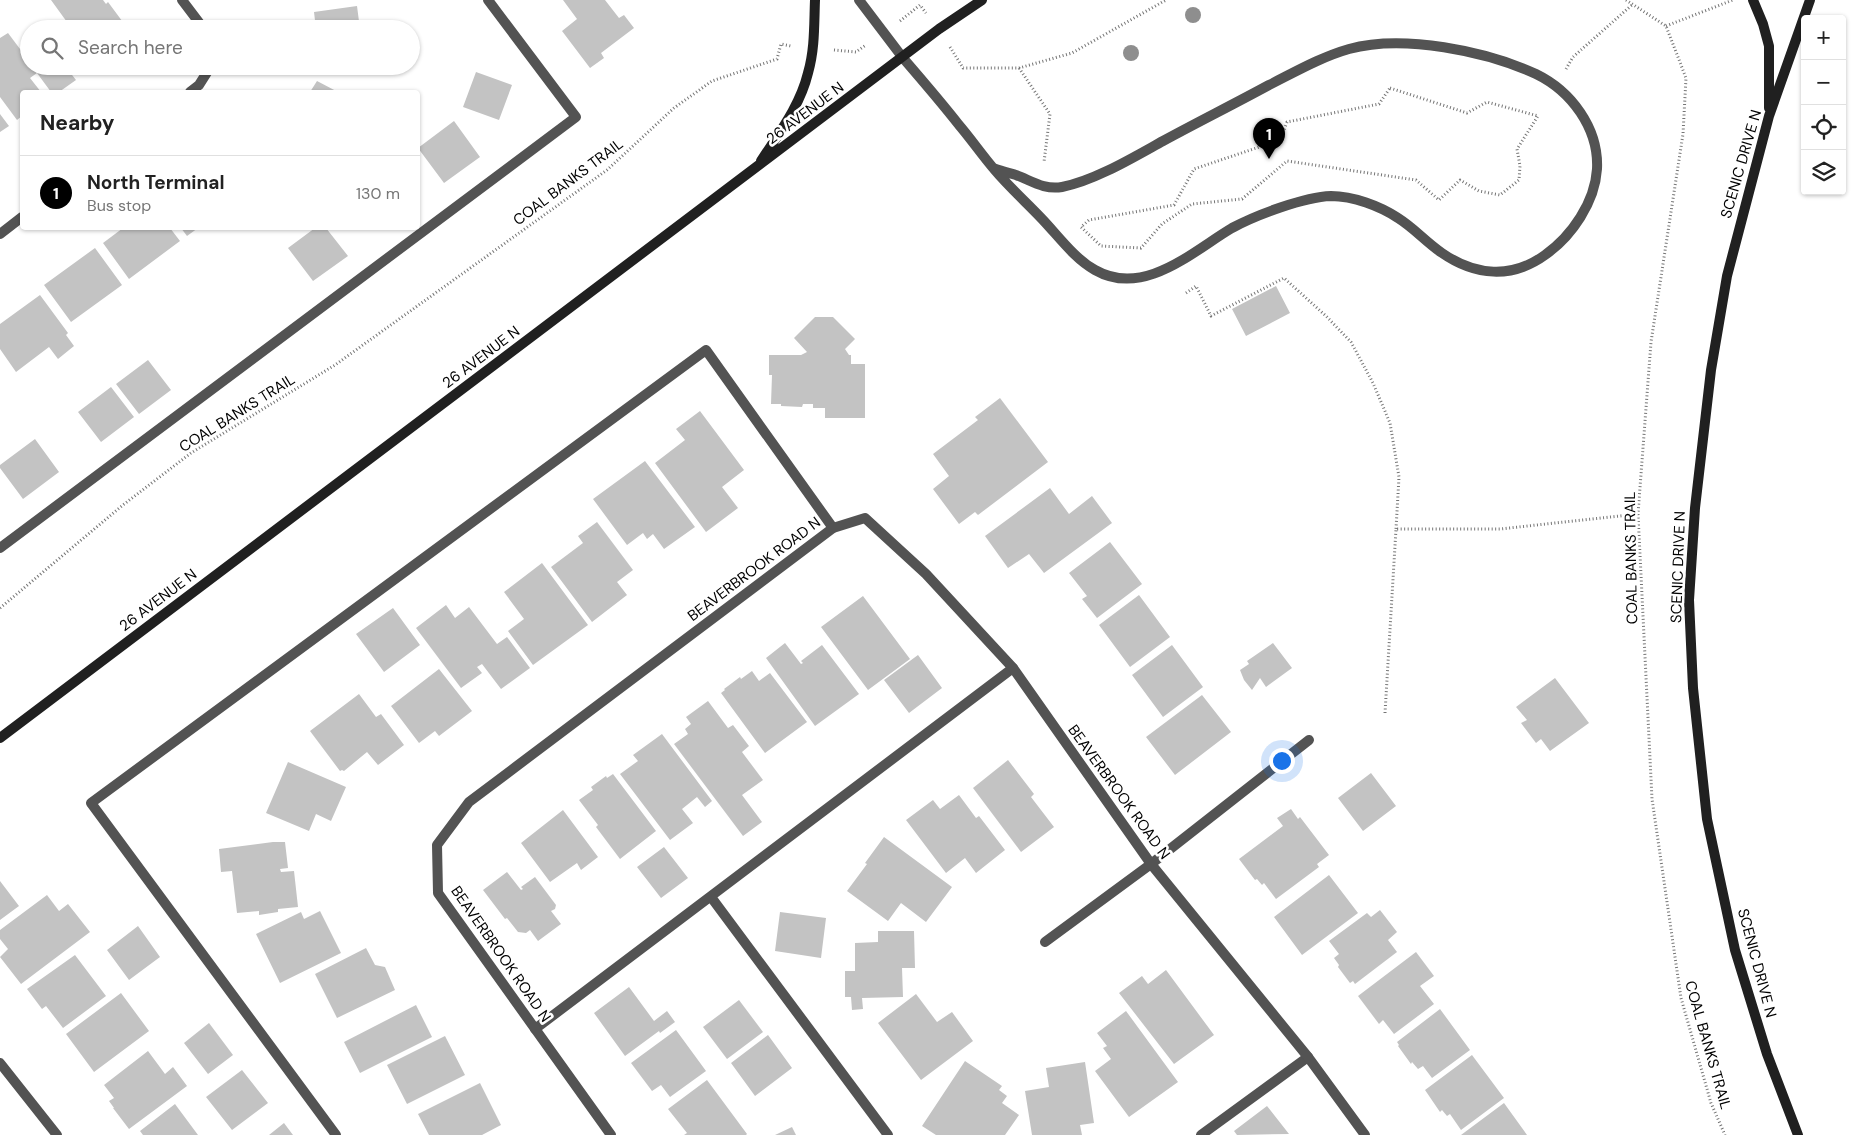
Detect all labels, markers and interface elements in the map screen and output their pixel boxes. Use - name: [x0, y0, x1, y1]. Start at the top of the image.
- map controls: [1801, 15, 1846, 195]
- button: +: [1801, 15, 1846, 60]
- search box: [20, 20, 420, 75]
- icon: search: [38, 34, 66, 62]
- text: Search here: [78, 35, 183, 60]
- button: −: [1801, 60, 1846, 105]
- street label: 26 AVENUE N: [762, 77, 848, 149]
- button: locate: [1801, 105, 1846, 150]
- street label: SCENIC DRIVE N: [1716, 107, 1766, 221]
- text: Nearby: [40, 109, 114, 137]
- pin: 1: [1253, 118, 1285, 159]
- street label: COAL BANKS TRAIL: [509, 134, 627, 230]
- button: layers: [1801, 150, 1846, 195]
- text: North Terminal: [87, 170, 225, 195]
- text: 1: [53, 183, 59, 204]
- text: 130 m: [356, 183, 400, 204]
- text: Bus stop: [87, 195, 151, 216]
- street label: 26 AVENUE N: [438, 321, 524, 393]
- street label: COAL BANKS TRAIL: [175, 369, 299, 457]
- street label: COAL BANKS TRAIL: [1620, 491, 1642, 625]
- street label: SCENIC DRIVE N: [1666, 511, 1690, 623]
- street label: BEAVERBROOK ROAD N: [683, 512, 825, 626]
- street label: 26 AVENUE N: [115, 564, 201, 636]
- street label: BEAVERBROOK ROAD N: [1063, 721, 1175, 863]
- your location: [1269, 748, 1295, 774]
- street label: BEAVERBROOK ROAD N: [446, 882, 556, 1026]
- street label: SCENIC DRIVE N: [1733, 906, 1781, 1020]
- street label: COAL BANKS TRAIL: [1680, 978, 1736, 1112]

